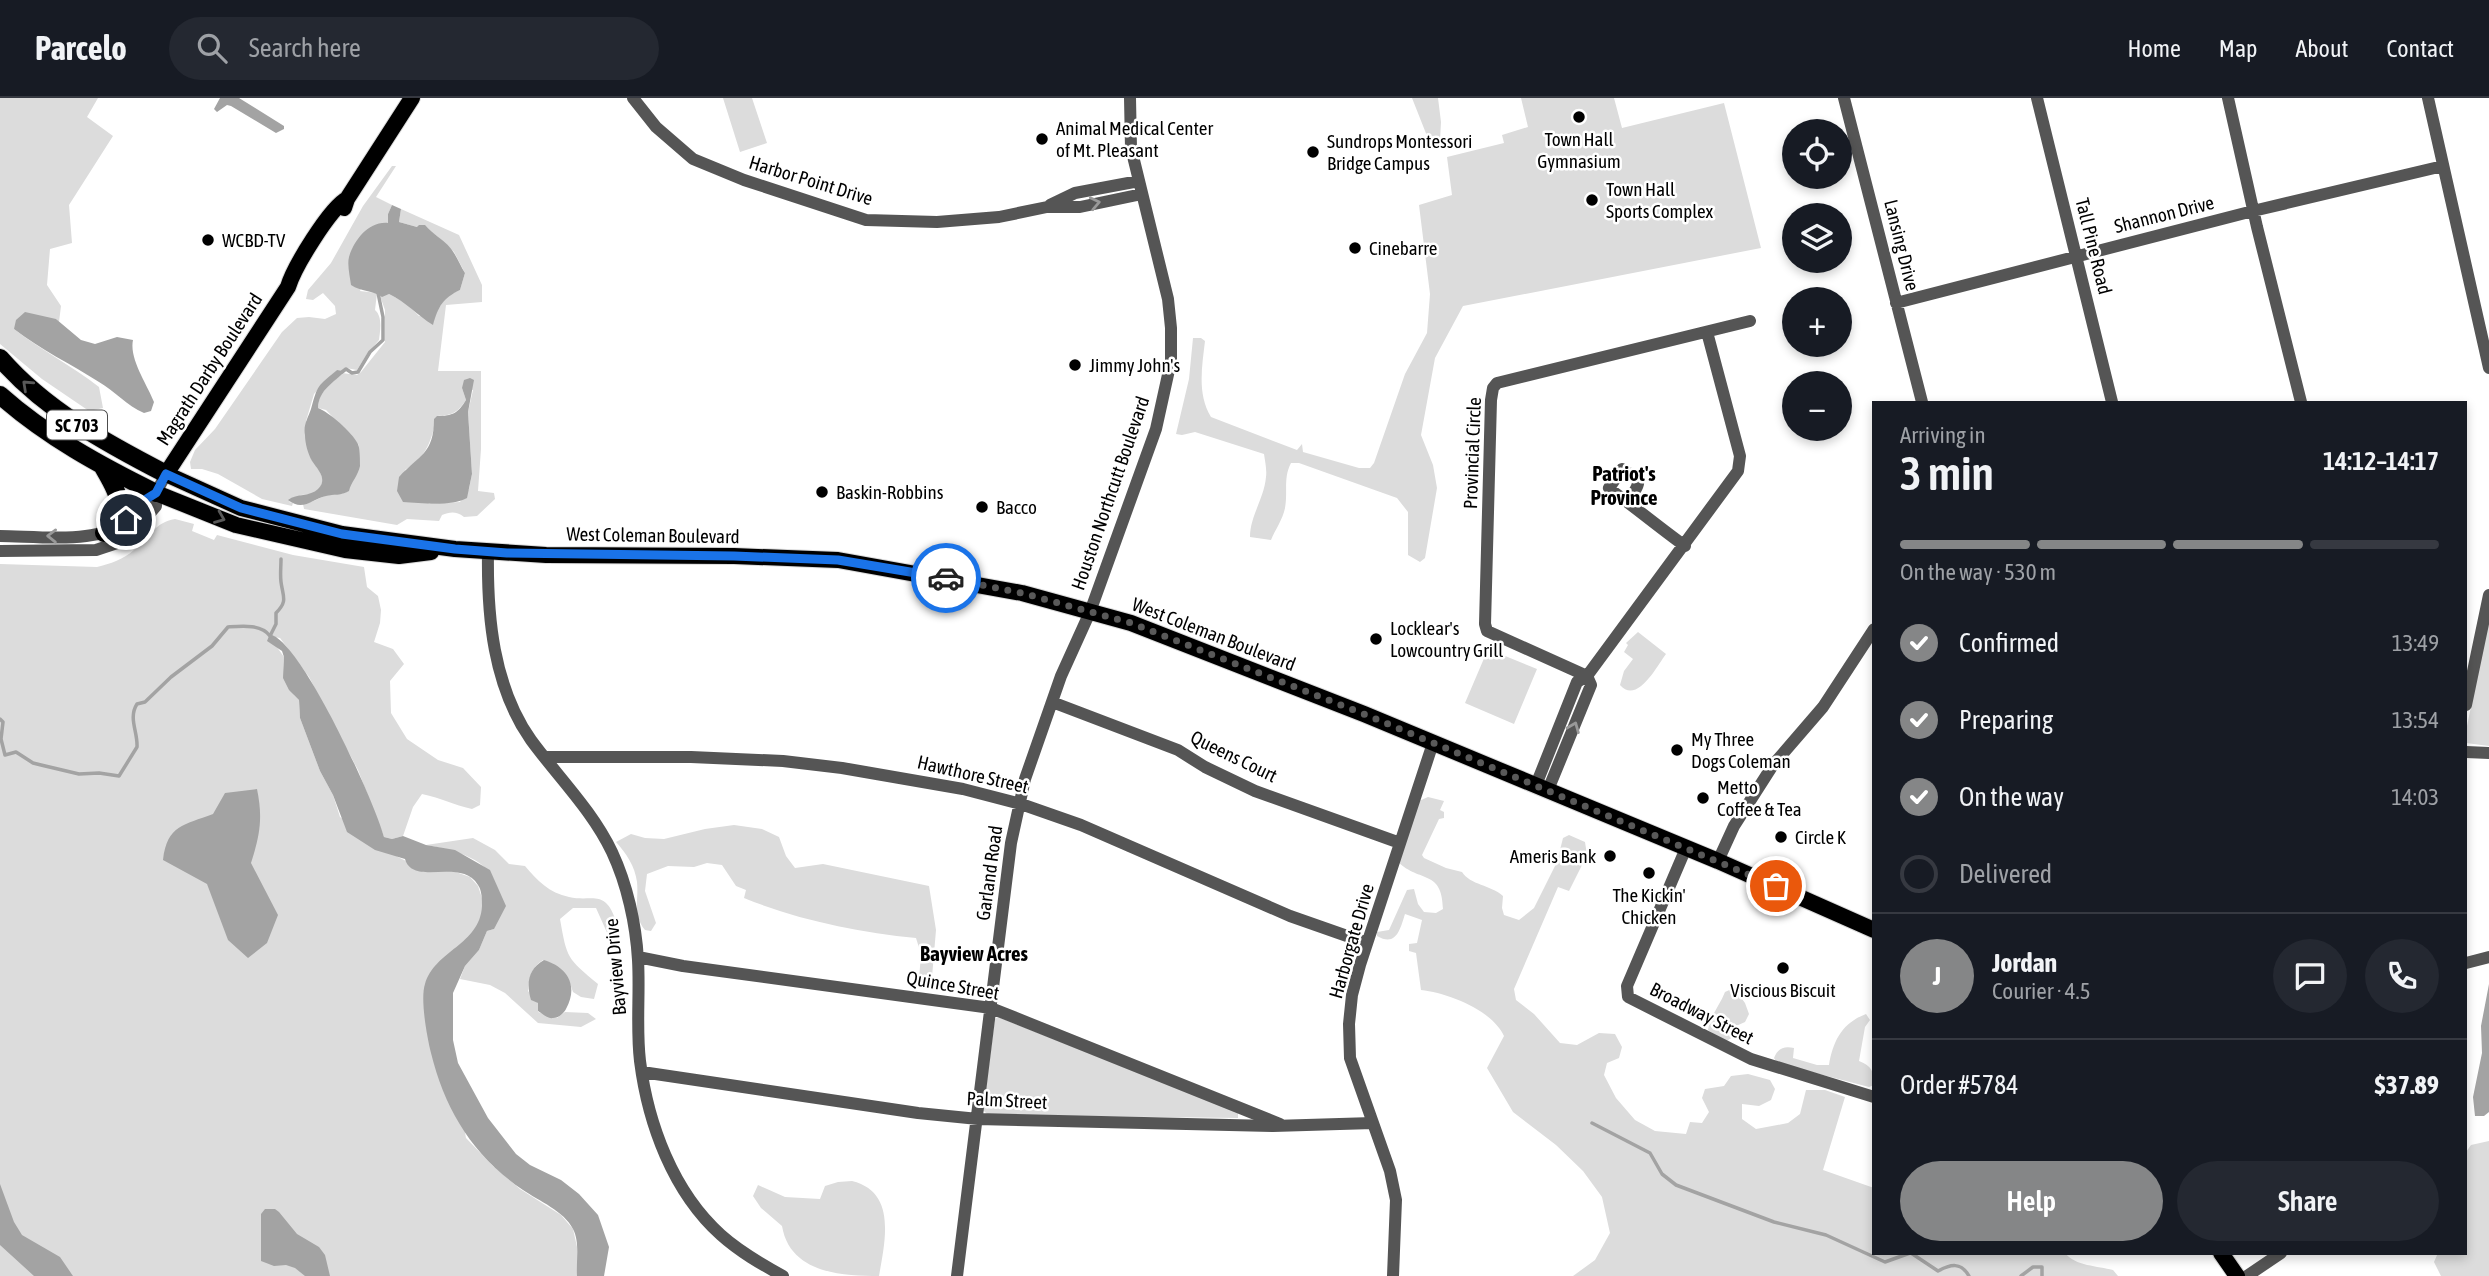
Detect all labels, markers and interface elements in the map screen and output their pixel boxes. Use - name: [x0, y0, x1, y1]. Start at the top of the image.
- search box: [169, 17, 659, 80]
- text: Parcelo: [35, 29, 127, 67]
- icon: search: [193, 29, 231, 67]
- text: Search here: [249, 33, 361, 63]
- text: Home: [2127, 35, 2181, 62]
- text: Map: [2219, 35, 2257, 62]
- text: About: [2295, 35, 2348, 62]
- text: Contact: [2386, 35, 2454, 62]
- marker: Town Hall Gymnasium: [1571, 109, 1587, 125]
- place label: Animal Medical Center of Mt. Pleasant: [1056, 117, 1213, 161]
- map controls: [1782, 119, 1852, 441]
- button: locate: [1782, 119, 1852, 189]
- place label: Town Hall Gymnasium: [1537, 128, 1621, 172]
- place label: Sundrops Montessori Bridge Campus: [1327, 130, 1472, 174]
- marker: Animal Medical Center of Mt. Pleasant: [1034, 131, 1050, 147]
- marker: Sundrops Montessori Bridge Campus: [1305, 144, 1321, 160]
- street label: Harbor Point Drive: [746, 151, 876, 209]
- place label: Town Hall Sports Complex: [1606, 178, 1714, 222]
- street label: Shannon Drive: [2112, 191, 2216, 237]
- marker: Town Hall Sports Complex: [1584, 192, 1600, 208]
- street label: Tall Pine Road: [2071, 196, 2117, 296]
- one-way arrow: [1089, 197, 1101, 212]
- street label: Lansing Drive: [1880, 197, 1924, 293]
- button: layers: [1782, 203, 1852, 273]
- place label: WCBD-TV: [222, 229, 286, 251]
- marker: WCBD-TV: [200, 232, 216, 248]
- place label: Cinebarre: [1369, 237, 1437, 259]
- marker: Cinebarre: [1347, 240, 1363, 256]
- button: +: [1782, 287, 1852, 357]
- street label: Magrath Darby Boulevard: [152, 289, 266, 449]
- place label: Jimmy John's: [1089, 354, 1180, 376]
- marker: Jimmy John's: [1067, 357, 1083, 373]
- button: −: [1782, 371, 1852, 441]
- one-way arrow: [22, 380, 35, 393]
- street label: Houston Northcutt Boulevard: [1066, 393, 1154, 593]
- street label: Provincial Circle: [1459, 397, 1485, 509]
- road number: SC 703: [47, 410, 107, 440]
- text: Arriving in: [1900, 422, 1986, 448]
- text: 14:12–14:17: [2323, 446, 2439, 476]
- text: 3 min: [1900, 447, 1994, 500]
- district label: Patriot's Province: [1590, 461, 1658, 509]
- place label: Baskin-Robbins: [836, 481, 944, 503]
- marker: Baskin-Robbins: [814, 484, 830, 500]
- pin: [96, 490, 156, 550]
- place label: Bacco: [996, 496, 1037, 518]
- marker: Bacco: [974, 499, 990, 515]
- icon: home: [107, 501, 145, 539]
- one-way arrow: [213, 510, 225, 524]
- street label: West Coleman Boulevard: [566, 522, 740, 548]
- one-way arrow: [46, 528, 57, 544]
- courier: [911, 543, 981, 613]
- icon: car: [927, 559, 965, 597]
- text: On the way · 530 m: [1900, 559, 2056, 585]
- street label: West Coleman Boulevard: [1129, 593, 1299, 675]
- place label: Locklear's Lowcountry Grill: [1390, 617, 1503, 661]
- icon: check: [1900, 624, 1938, 662]
- text: Confirmed: [1959, 628, 2059, 658]
- text: 13:49: [2392, 630, 2439, 656]
- marker: Locklear's Lowcountry Grill: [1368, 631, 1384, 647]
- icon: check: [1900, 701, 1938, 739]
- text: Preparing: [1959, 705, 2053, 735]
- text: 13:54: [2392, 707, 2439, 733]
- one-way arrow: [1565, 722, 1579, 734]
- street label: Queens Court: [1187, 726, 1281, 786]
- place label: My Three Dogs Coleman: [1691, 728, 1791, 772]
- marker: My Three Dogs Coleman: [1669, 742, 1685, 758]
- street label: Hawthore Street: [915, 751, 1031, 797]
- place label: Metto Coffee & Tea: [1717, 776, 1802, 820]
- icon: check: [1900, 778, 1938, 816]
- text: On the way: [1959, 782, 2064, 812]
- text: 14:03: [2391, 784, 2439, 810]
- marker: Metto Coffee & Tea: [1695, 790, 1711, 806]
- street label: Garland Road: [971, 824, 1007, 922]
- place label: Circle K: [1795, 826, 1847, 848]
- marker: Circle K: [1773, 829, 1789, 845]
- place label: Ameris Bank: [1510, 845, 1597, 867]
- marker: Ameris Bank: [1602, 848, 1618, 864]
- pin: [1746, 856, 1806, 916]
- text: Delivered: [1959, 859, 2052, 889]
- marker: The Kickin' Chicken: [1641, 865, 1657, 881]
- icon: bag: [1757, 867, 1795, 905]
- street label: Harborgate Drive: [1324, 881, 1378, 1001]
- place label: The Kickin' Chicken: [1612, 884, 1686, 928]
- street label: Bayview Drive: [600, 918, 630, 1016]
- button: chat: [2273, 939, 2347, 1013]
- button: phone: [2365, 939, 2439, 1013]
- district label: Bayview Acres: [920, 941, 1028, 965]
- text: Jordan: [1992, 948, 2057, 978]
- marker: Viscious Biscuit: [1775, 960, 1791, 976]
- text: J: [1933, 961, 1941, 991]
- street label: Quince Street: [905, 966, 1001, 1004]
- street label: Broadway Street: [1646, 977, 1758, 1049]
- text: Courier · 4.5: [1992, 978, 2091, 1004]
- place label: Viscious Biscuit: [1730, 979, 1836, 1001]
- text: Order #5784: [1900, 1070, 2019, 1100]
- text: $37.89: [2375, 1070, 2439, 1100]
- street label: Palm Street: [966, 1087, 1048, 1113]
- button: Help: [1900, 1161, 2163, 1241]
- button: Share: [2177, 1161, 2439, 1241]

